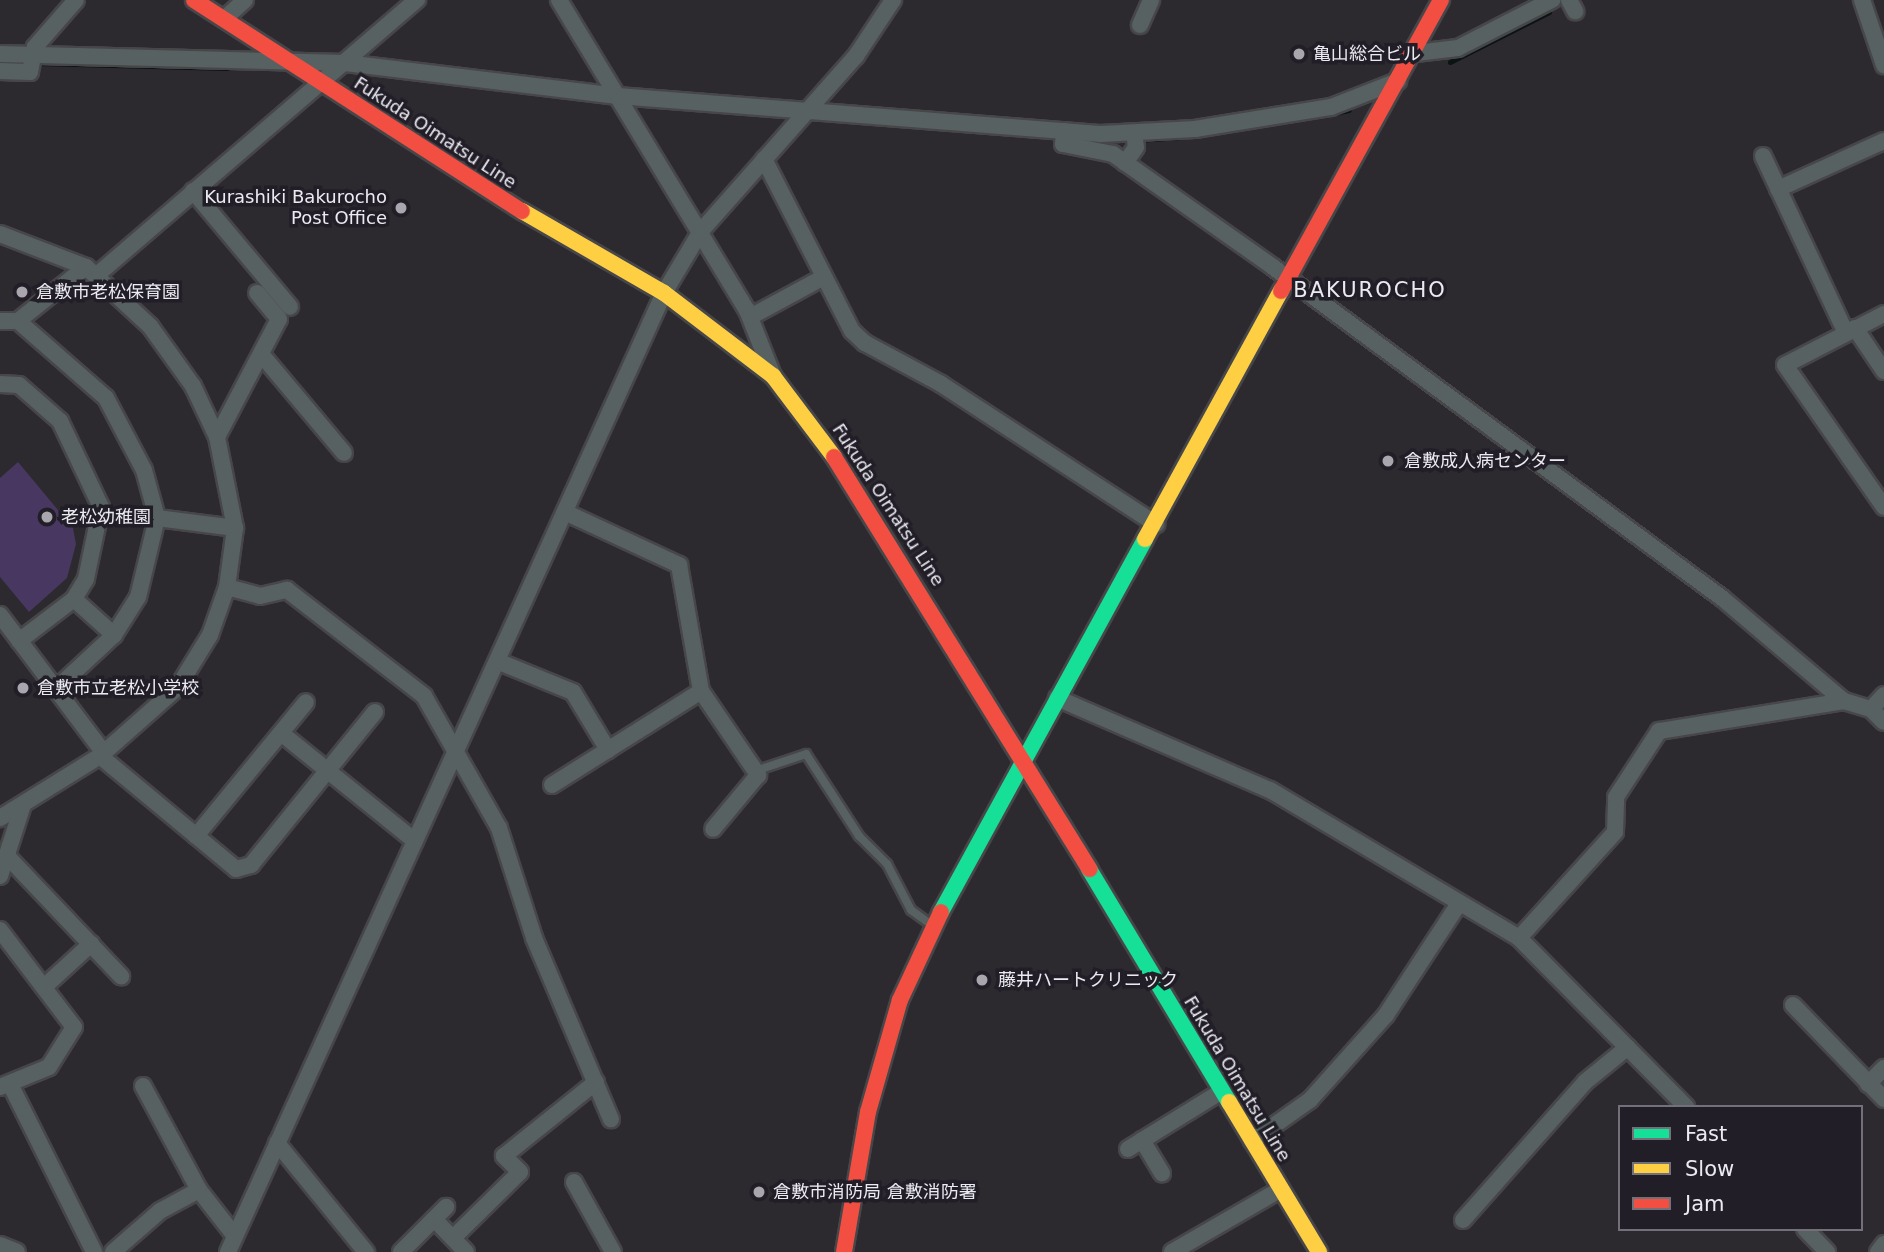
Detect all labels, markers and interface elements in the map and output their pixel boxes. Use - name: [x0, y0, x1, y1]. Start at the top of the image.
- place label: 亀山総合ビル: [1313, 43, 1421, 65]
- marker: 亀山総合ビル: [1291, 46, 1307, 62]
- street label: Fukuda Oimatsu Line: [350, 72, 520, 194]
- place label: Kurashiki Bakurocho Post Office: [204, 187, 387, 230]
- marker: Kurashiki Bakurocho Post Office: [393, 200, 409, 216]
- district label: BAKUROCHO: [1294, 277, 1446, 303]
- place label: 倉敷市老松保育園: [36, 281, 180, 303]
- marker: 倉敷市老松保育園: [14, 284, 30, 300]
- street label: Fukuda Oimatsu Line: [827, 420, 949, 590]
- place label: 倉敷成人病センター: [1404, 450, 1566, 472]
- marker: 倉敷成人病センター: [1378, 451, 1398, 471]
- place label: 老松幼稚園: [61, 506, 151, 528]
- marker: 老松幼稚園: [39, 509, 55, 525]
- place label: 倉敷市立老松小学校: [37, 677, 199, 699]
- marker: 倉敷市立老松小学校: [15, 680, 31, 696]
- place label: 藤井ハートクリニック: [998, 969, 1178, 991]
- marker: 藤井ハートクリニック: [972, 970, 992, 990]
- street label: Fukuda Oimatsu Line: [1179, 992, 1295, 1166]
- legend: [1618, 1105, 1863, 1231]
- text: Fast: [1685, 1122, 1727, 1146]
- text: Slow: [1685, 1157, 1734, 1181]
- place label: 倉敷市消防局 倉敷消防署: [773, 1181, 977, 1203]
- marker: 倉敷市消防局 倉敷消防署: [751, 1184, 767, 1200]
- text: Jam: [1685, 1192, 1725, 1216]

